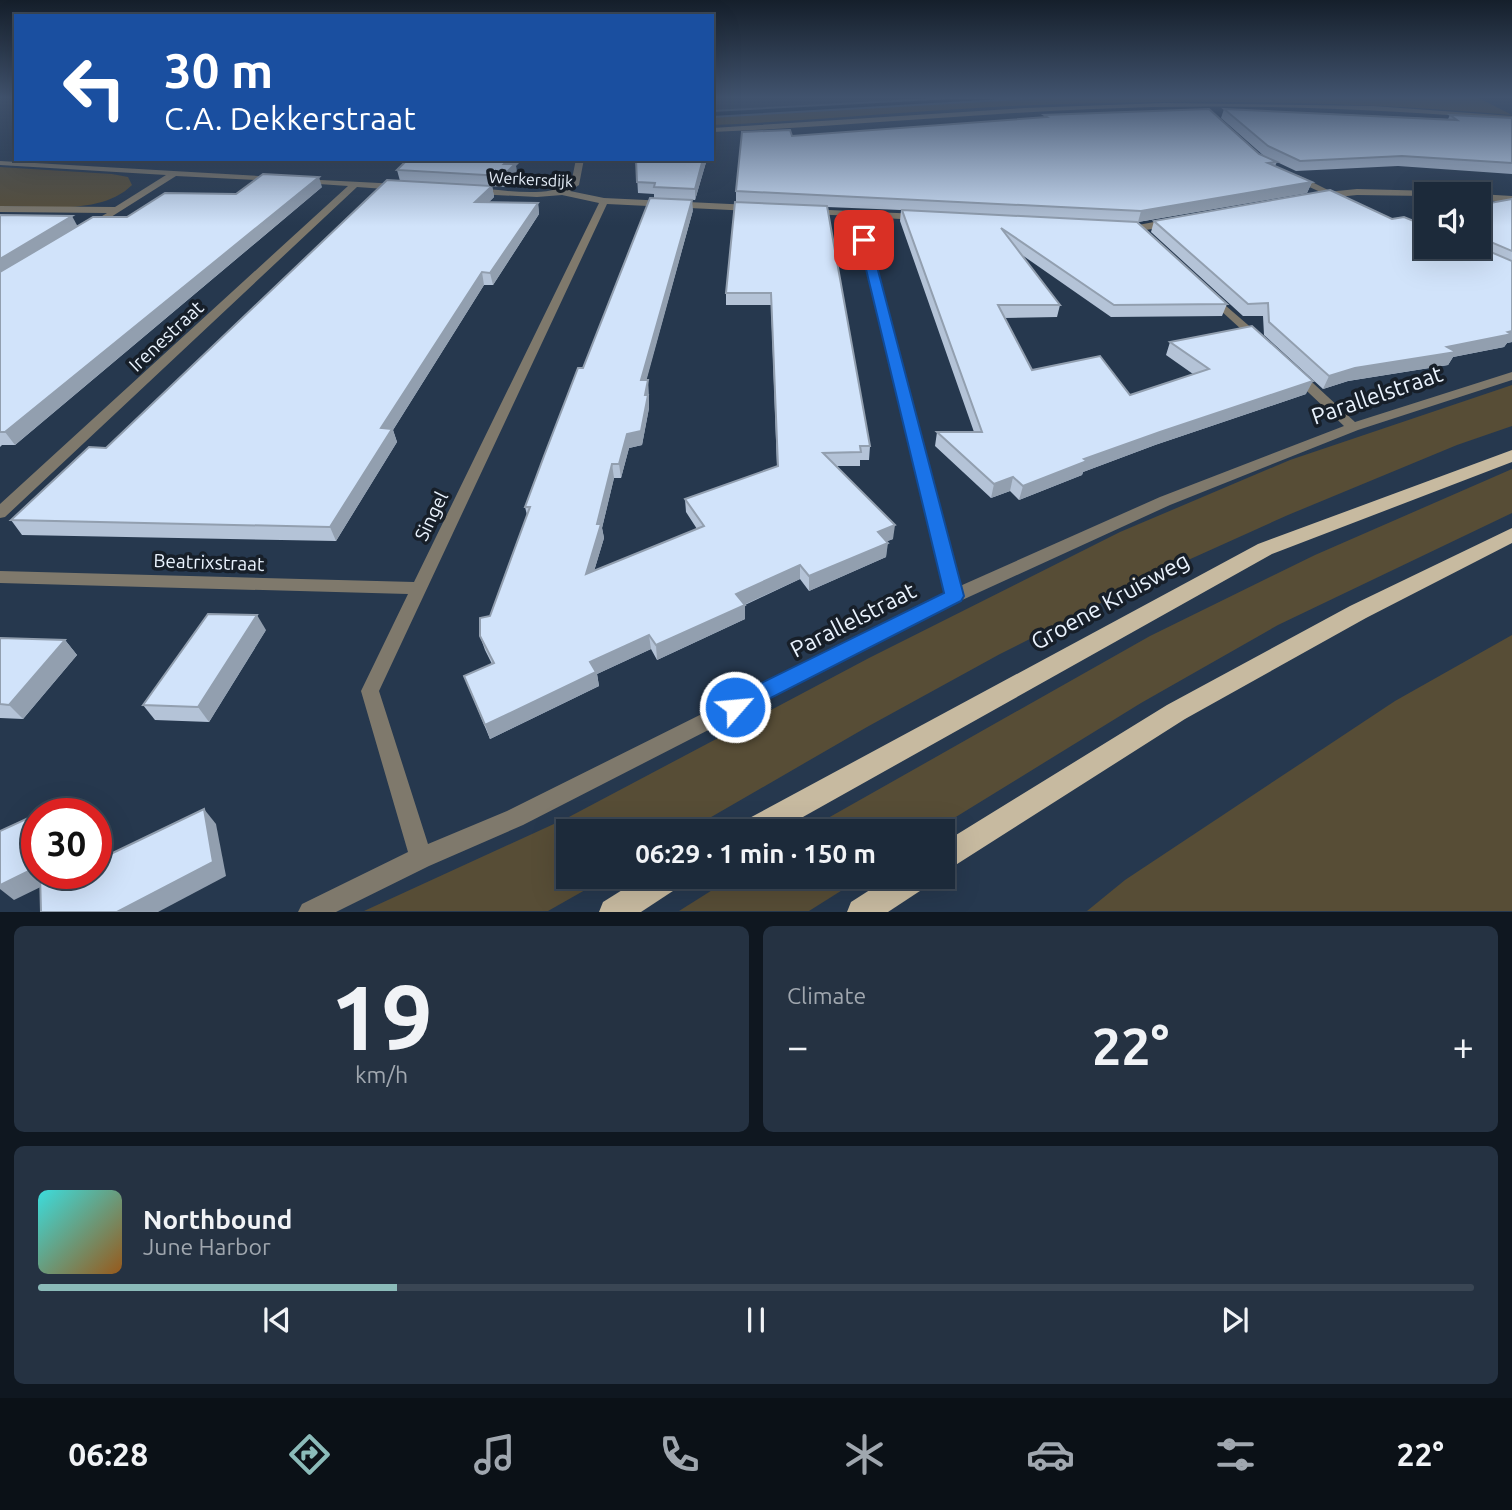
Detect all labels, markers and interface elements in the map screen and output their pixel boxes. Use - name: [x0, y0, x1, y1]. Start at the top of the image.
- icon: left: [49, 42, 140, 133]
- text: 30 m: [164, 42, 273, 97]
- text: C.A. Dekkerstraat: [164, 100, 416, 136]
- street label: Werkersdijk: [488, 168, 574, 190]
- map controls: [1414, 182, 1491, 259]
- button: sound: [1414, 182, 1491, 259]
- pin: [834, 210, 894, 270]
- icon: arrive: [845, 221, 883, 259]
- street label: Irenestraat: [124, 296, 208, 376]
- street label: Parallelstraat: [1308, 360, 1446, 429]
- street label: Singel: [410, 488, 452, 544]
- street label: Groene Kruisweg: [1027, 547, 1193, 654]
- street label: Beatrixstraat: [153, 549, 265, 575]
- street label: Parallelstraat: [786, 577, 920, 662]
- position arrow: [698, 670, 772, 744]
- speed limit sign: 30: [21, 798, 112, 889]
- text: 06:29 · 1 min · 150 m: [635, 839, 876, 868]
- text: 19: [330, 965, 433, 1067]
- text: Climate: [787, 983, 866, 1008]
- text: 22°: [1092, 1017, 1169, 1075]
- text: −: [787, 1025, 808, 1067]
- text: +: [1453, 1025, 1474, 1067]
- text: km/h: [355, 1062, 408, 1087]
- text: Northbound: [143, 1205, 292, 1234]
- text: June Harbor: [143, 1234, 271, 1259]
- icon: previous: [258, 1301, 296, 1339]
- icon: pause: [737, 1301, 775, 1339]
- icon: next: [1216, 1301, 1254, 1339]
- icon: directions: [285, 1430, 334, 1479]
- icon: music: [470, 1430, 519, 1479]
- icon: phone: [655, 1430, 704, 1479]
- icon: climate: [840, 1430, 889, 1479]
- icon: car: [1026, 1430, 1075, 1479]
- icon: filters: [1211, 1430, 1260, 1479]
- text: 06:28: [68, 1436, 148, 1472]
- text: 22°: [1396, 1436, 1444, 1472]

